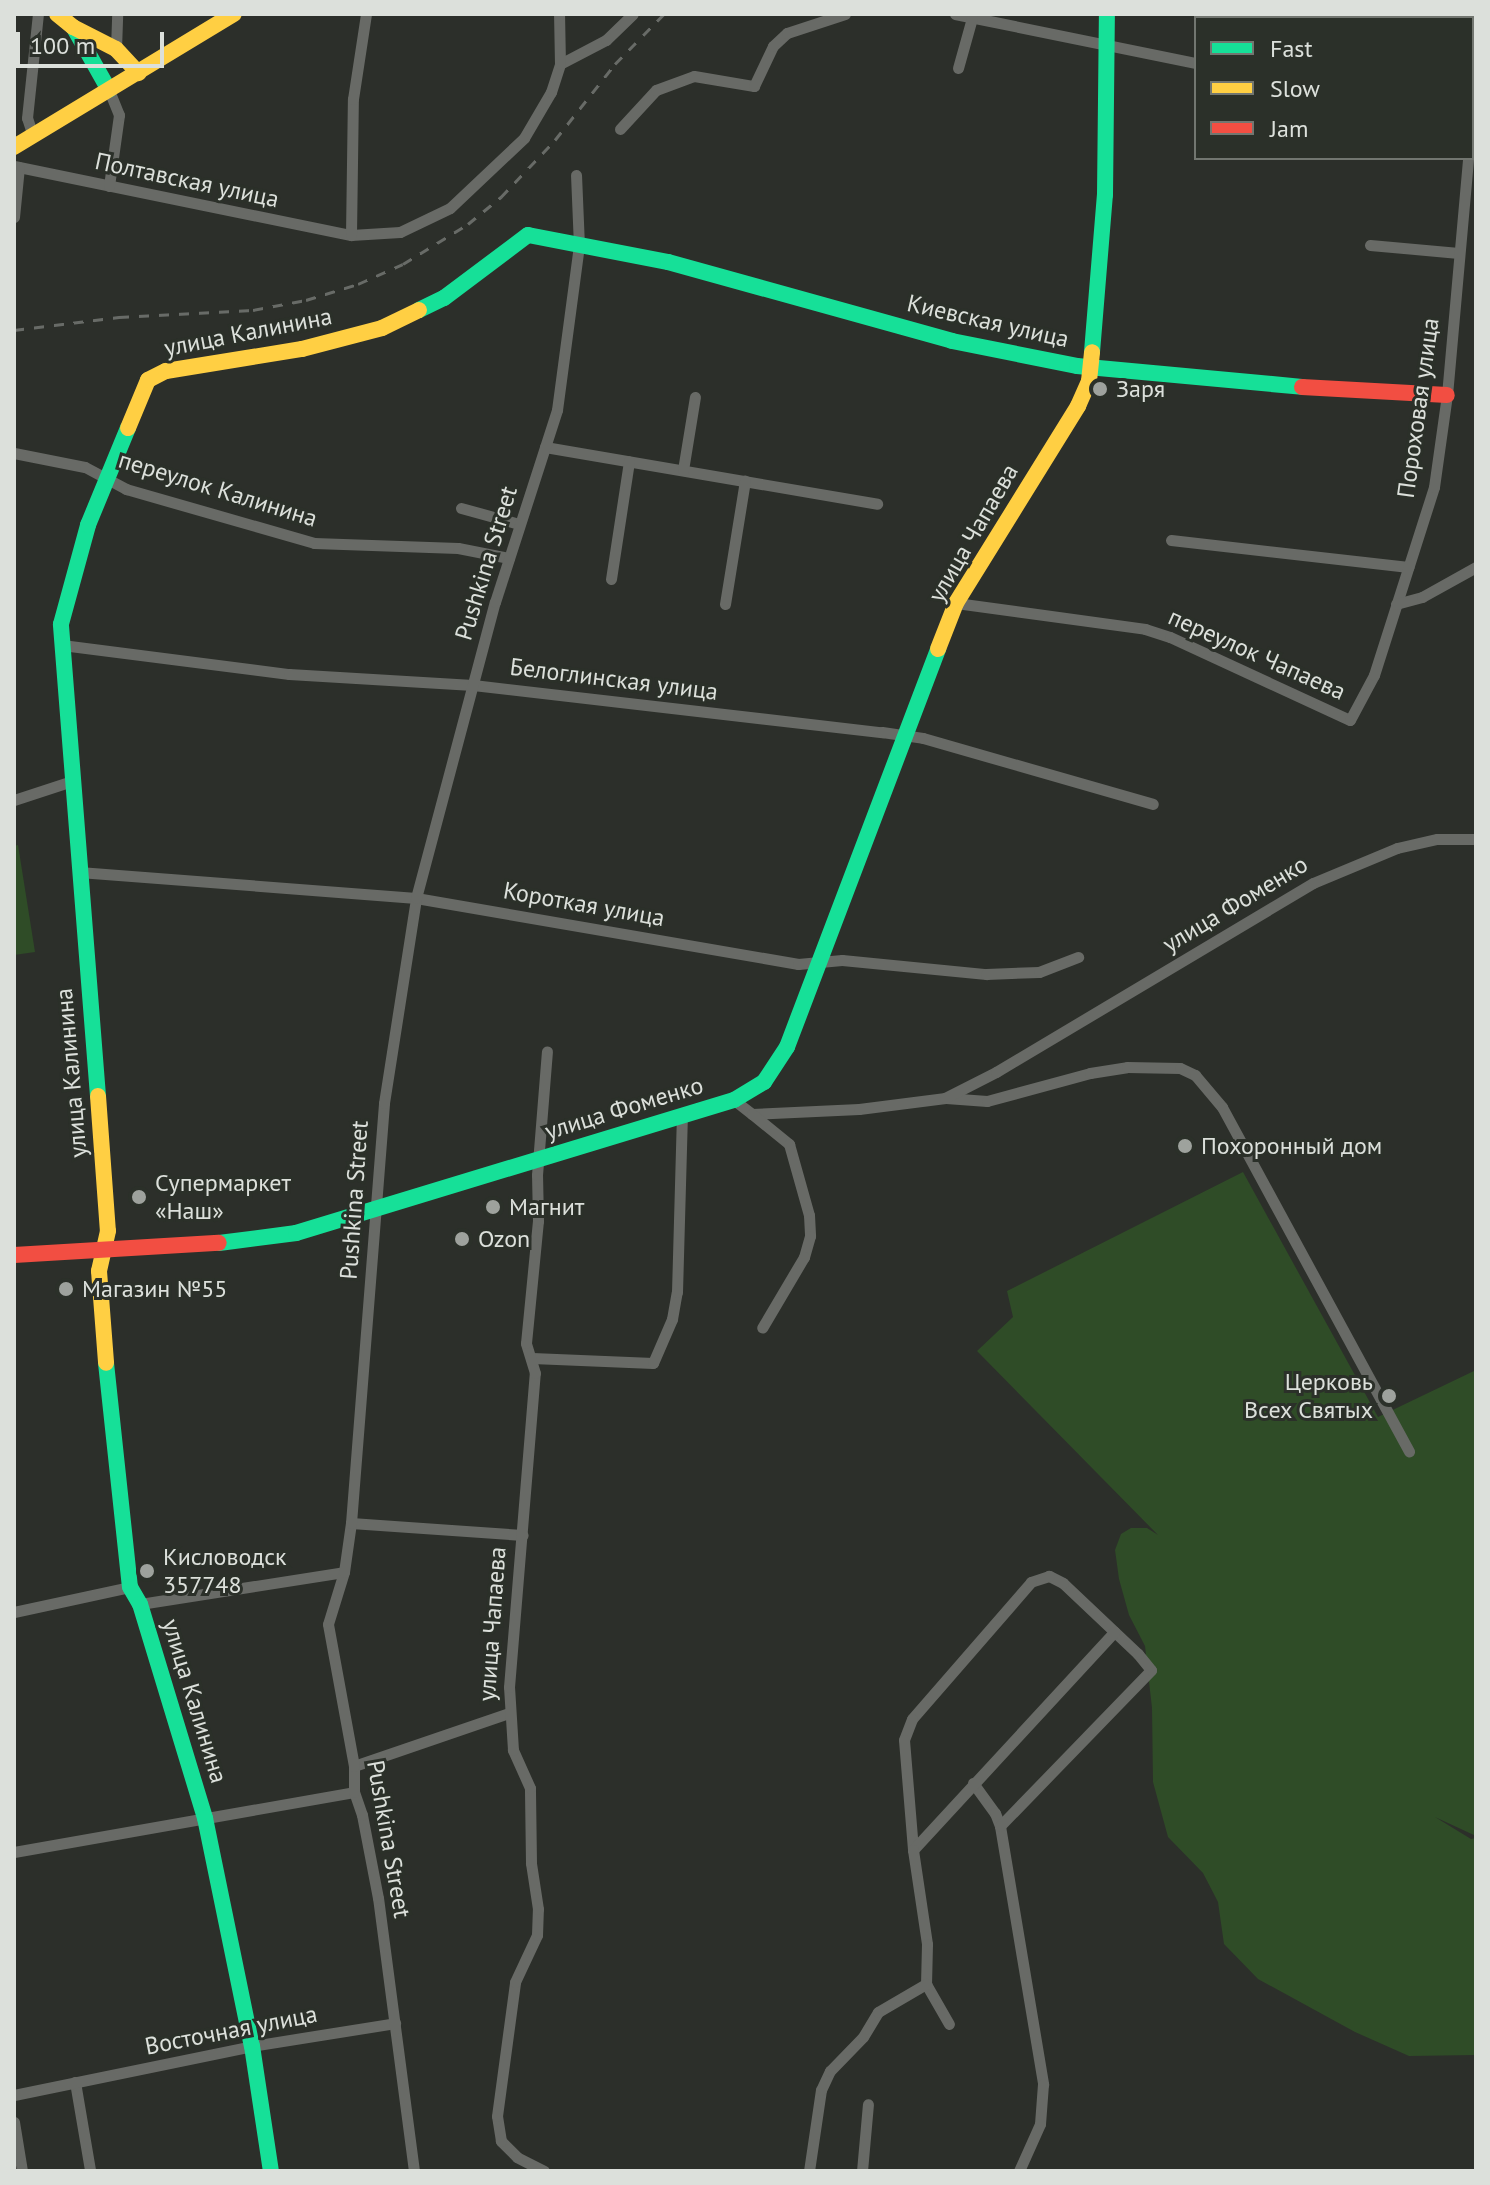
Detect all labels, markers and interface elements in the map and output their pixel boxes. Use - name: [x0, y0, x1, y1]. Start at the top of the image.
- scale bar: [20, 16, 168, 66]
- legend: [1194, 16, 1474, 160]
- text: 100 m: [30, 30, 95, 61]
- text: Fast: [1270, 33, 1313, 64]
- text: Slow: [1270, 73, 1320, 104]
- text: Jam: [1270, 113, 1308, 144]
- street label: Полтавская улица: [92, 146, 282, 214]
- street label: Киевская улица: [904, 288, 1072, 354]
- street label: улица Калинина: [162, 302, 334, 362]
- street label: Пороховая улица: [1391, 316, 1445, 500]
- place label: Заря: [1116, 375, 1165, 403]
- marker: Заря: [1091, 380, 1109, 398]
- street label: переулок Калинина: [115, 445, 321, 533]
- street label: улица Чапаева: [922, 459, 1024, 607]
- street label: Pushkina Street: [449, 483, 523, 643]
- street label: переулок Чапаева: [1164, 602, 1350, 706]
- street label: Белоглинская улица: [508, 652, 720, 706]
- street label: улица Фоменко: [1157, 849, 1313, 959]
- street label: Короткая улица: [501, 876, 667, 932]
- street label: улица Калинина: [49, 987, 93, 1159]
- street label: улица Фоменко: [541, 1070, 707, 1146]
- street label: Pushkina Street: [334, 1119, 374, 1281]
- place label: Похоронный дом: [1201, 1132, 1382, 1160]
- marker: Похоронный дом: [1176, 1137, 1194, 1155]
- place label: Супермаркет «Наш»: [155, 1169, 291, 1225]
- marker: Супермаркет «Наш»: [130, 1188, 148, 1206]
- place label: Магнит: [509, 1193, 584, 1221]
- marker: Магнит: [484, 1198, 502, 1216]
- place label: Ozon: [478, 1225, 530, 1253]
- marker: Ozon: [453, 1230, 471, 1248]
- place label: Магазин №55: [82, 1275, 227, 1303]
- marker: Магазин №55: [57, 1280, 75, 1298]
- place label: Церковь Всех Святых: [1243, 1368, 1373, 1424]
- marker: Церковь Всех Святых: [1380, 1387, 1398, 1405]
- place label: Кисловодск 357748: [163, 1543, 286, 1599]
- street label: улица Чапаева: [472, 1546, 512, 1702]
- marker: Кисловодск 357748: [138, 1562, 156, 1580]
- street label: улица Калинина: [156, 1615, 234, 1787]
- street label: Pushkina Street: [361, 1758, 417, 1920]
- street label: Восточная улица: [142, 1999, 320, 2061]

